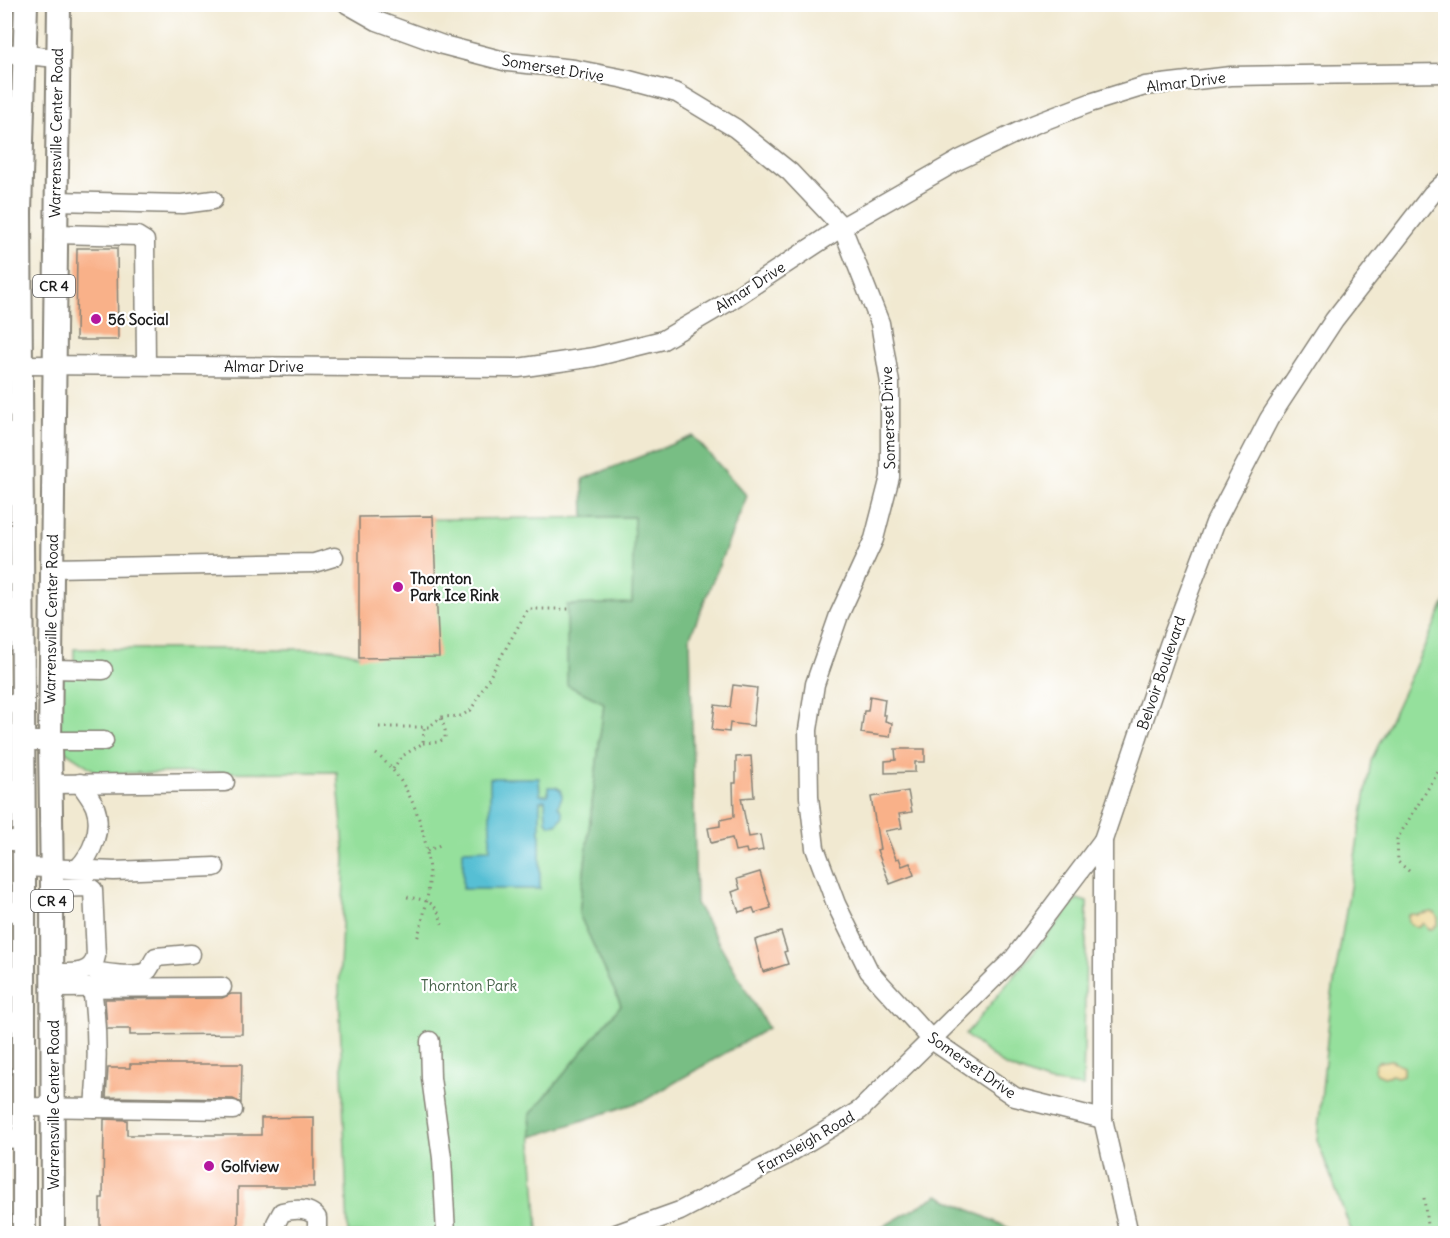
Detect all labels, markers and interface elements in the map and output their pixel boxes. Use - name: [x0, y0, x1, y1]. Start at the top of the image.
- street label: Warrensville Center Road: [45, 48, 67, 218]
- street label: Somerset Drive: [501, 51, 605, 85]
- street label: Almar Drive: [1145, 68, 1227, 96]
- street label: Almar Drive: [711, 257, 789, 317]
- road number: CR 4: [33, 275, 75, 297]
- place label: 56 Social: [108, 310, 169, 329]
- marker: 56 Social: [89, 312, 103, 326]
- street label: Almar Drive: [224, 357, 304, 376]
- street label: Somerset Drive: [877, 366, 899, 470]
- street label: Warrensville Center Road: [40, 534, 62, 704]
- place label: Thornton Park Ice Rink: [410, 569, 499, 605]
- marker: Thornton Park Ice Rink: [391, 580, 405, 594]
- street label: Belvoir Boulevard: [1133, 613, 1189, 732]
- road number: CR 4: [31, 890, 73, 912]
- park label: Thornton Park: [421, 976, 518, 995]
- street label: Warrensville Center Road: [44, 1020, 63, 1190]
- street label: Somerset Drive: [924, 1028, 1020, 1102]
- street label: Farnsleigh Road: [754, 1107, 858, 1177]
- place label: Golfview: [221, 1157, 279, 1176]
- marker: Golfview: [202, 1159, 216, 1173]

